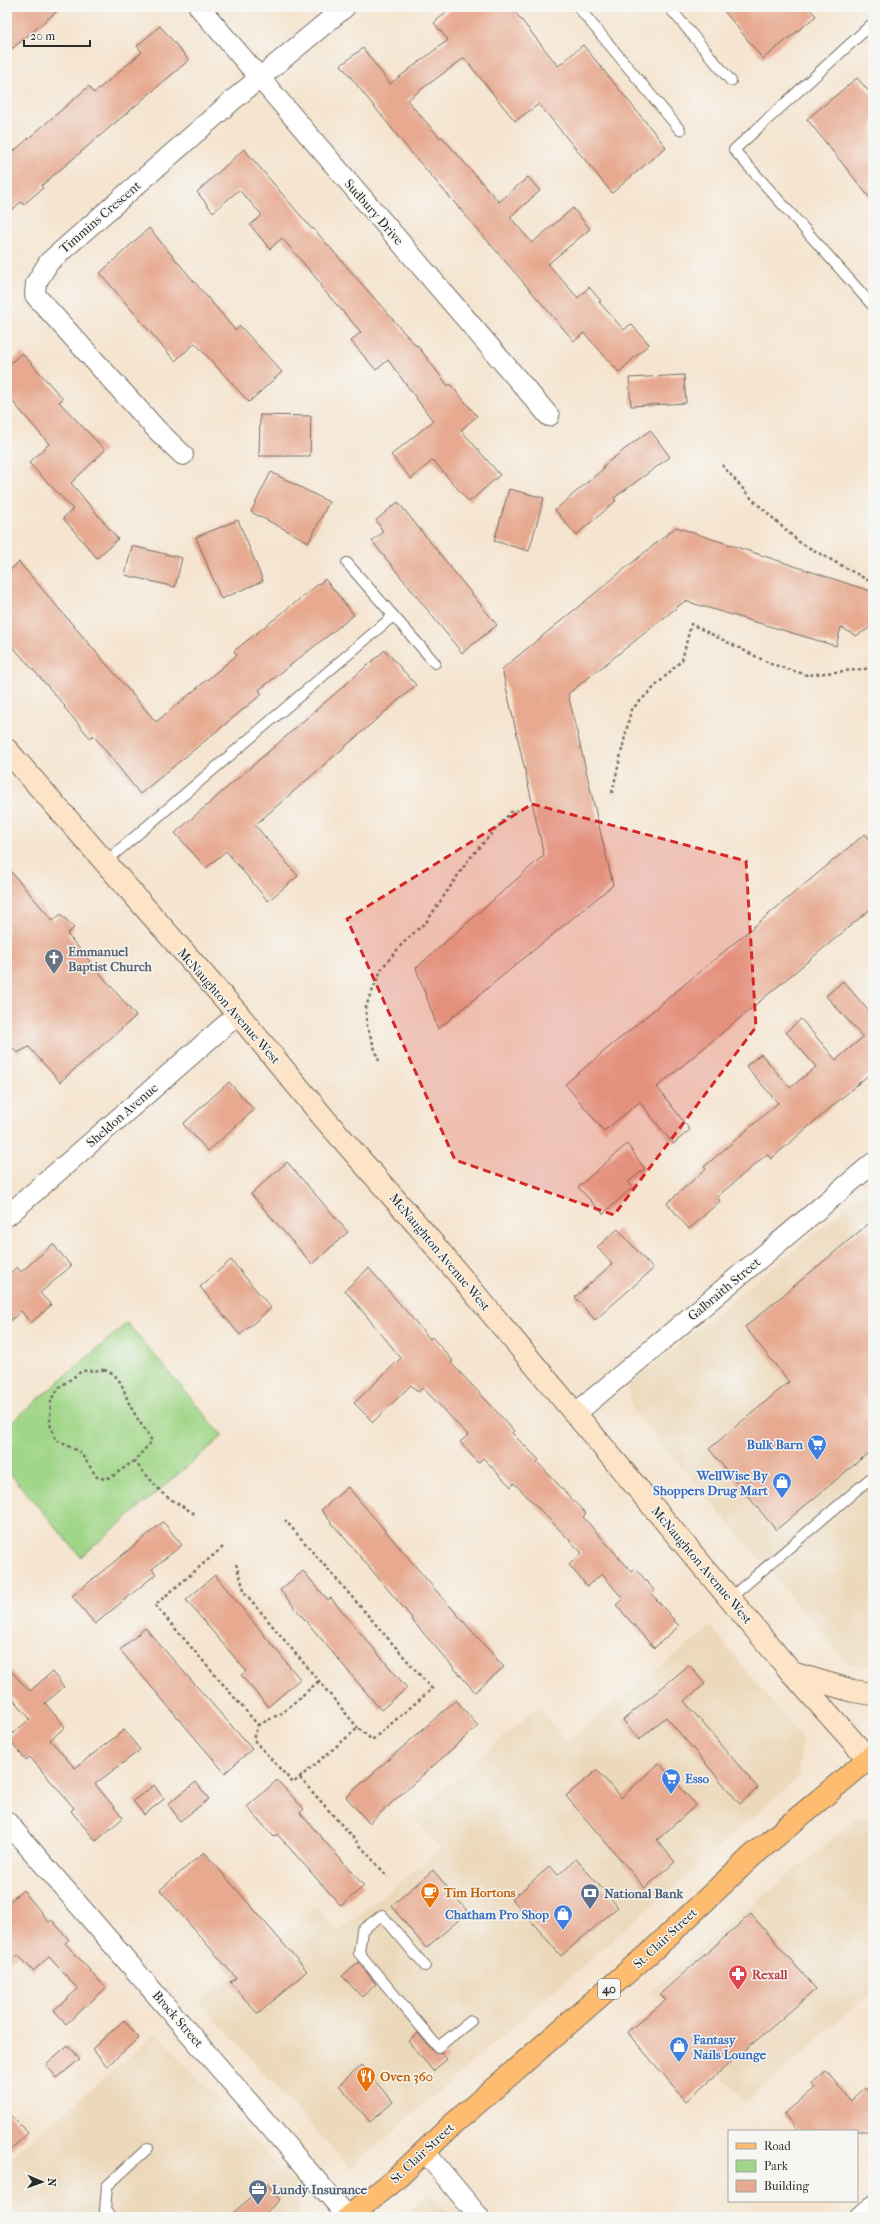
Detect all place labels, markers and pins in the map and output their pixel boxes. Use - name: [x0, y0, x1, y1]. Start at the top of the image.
- place label: Emmanuel Baptist Church: [68, 944, 153, 975]
- church icon: Emmanuel Baptist Church: [43, 947, 65, 975]
- supermarket icon: Bulk Barn: [806, 1433, 828, 1461]
- place label: Bulk Barn: [747, 1437, 803, 1452]
- place label: WellWise By Shoppers Drug Mart: [653, 1468, 769, 1499]
- shop icon: WellWise By Shoppers Drug Mart: [771, 1471, 793, 1499]
- supermarket icon: Esso: [660, 1767, 682, 1795]
- place label: Esso: [685, 1771, 710, 1786]
- cafe icon: Tim Hortons: [419, 1881, 441, 1909]
- bank icon: National Bank: [579, 1882, 601, 1910]
- place label: Tim Hortons: [443, 1885, 516, 1900]
- place label: National Bank: [604, 1886, 684, 1901]
- shop icon: Chatham Pro Shop: [552, 1903, 574, 1931]
- place label: Chatham Pro Shop: [445, 1907, 549, 1923]
- pharmacy icon: Rexall: [727, 1963, 749, 1991]
- place label: Rexall: [752, 1967, 788, 1982]
- place label: Fantasy Nails Lounge: [692, 2032, 767, 2063]
- shop icon: Fantasy Nails Lounge: [668, 2035, 690, 2063]
- restaurant icon: Oven 360: [355, 2065, 377, 2093]
- place label: Oven 360: [380, 2069, 433, 2085]
- office icon: Lundy Insurance: [247, 2178, 269, 2206]
- place label: Lundy Insurance: [272, 2182, 368, 2198]

